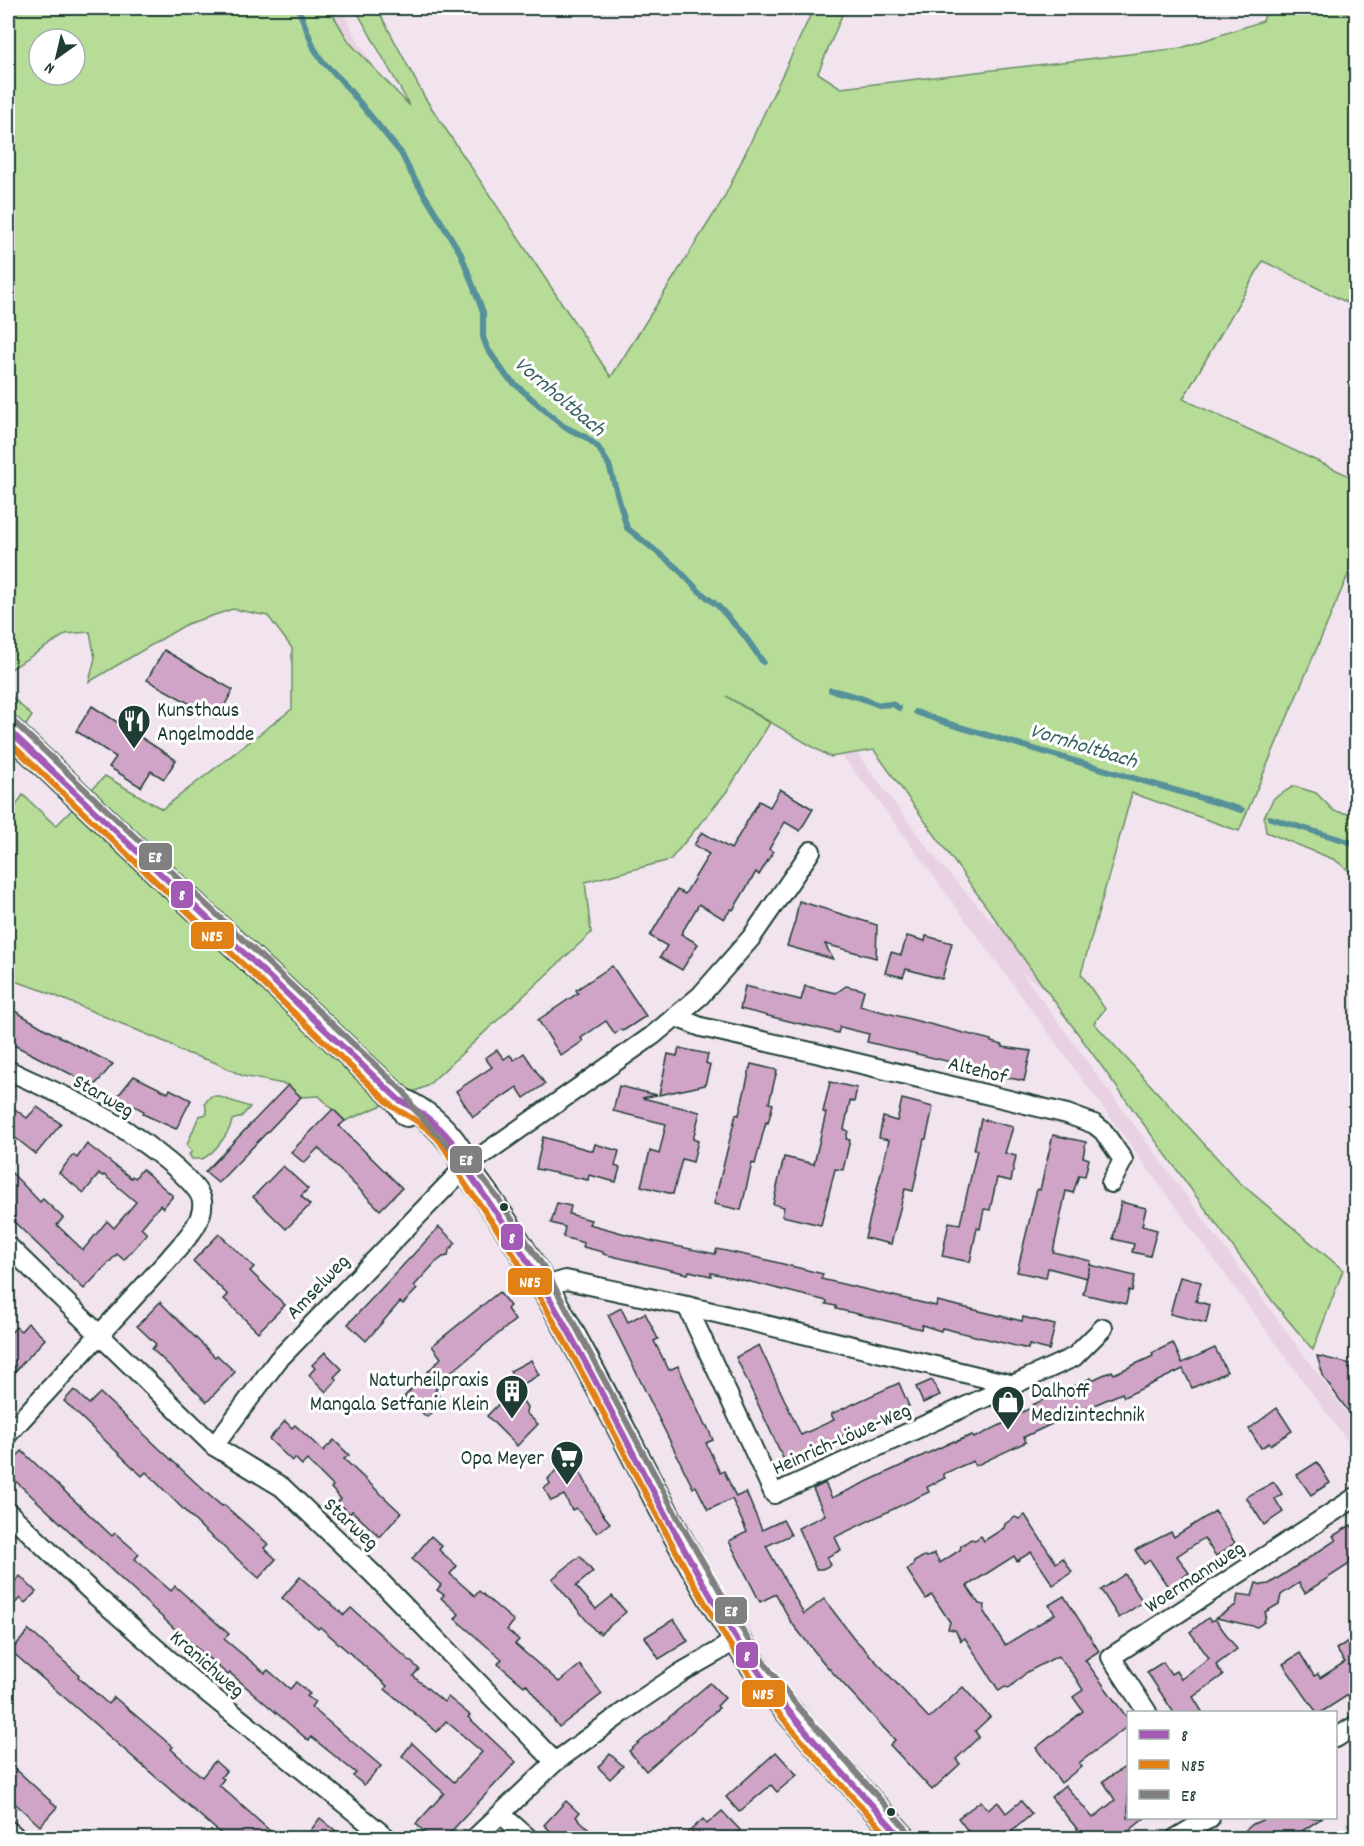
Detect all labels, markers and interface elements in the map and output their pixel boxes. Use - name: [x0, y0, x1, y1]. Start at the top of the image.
- north arrow: [27, 27, 87, 87]
- text: N: [40, 56, 60, 79]
- water label: Vornholtbach: [506, 350, 612, 446]
- place label: Kunsthaus Angelmodde: [157, 697, 254, 751]
- restaurant icon: Kunsthaus Angelmodde: [116, 703, 152, 750]
- water label: Vornholtbach: [1026, 716, 1141, 779]
- line badge: E8: [138, 842, 173, 871]
- text: E8: [148, 847, 162, 870]
- line badge: 8: [170, 880, 194, 909]
- text: 8: [179, 885, 186, 908]
- line badge: N85: [190, 921, 235, 950]
- text: N85: [201, 926, 223, 949]
- street label: Altehof: [945, 1050, 1011, 1094]
- street label: Starweg: [66, 1068, 139, 1127]
- line badge: E8: [449, 1145, 483, 1174]
- text: E8: [459, 1150, 473, 1173]
- unlabelled marker: [498, 1201, 510, 1213]
- line badge: 8: [500, 1223, 524, 1251]
- text: 8: [509, 1228, 516, 1251]
- street label: Amselweg: [280, 1249, 358, 1328]
- line badge: N85: [507, 1267, 553, 1296]
- text: N85: [519, 1272, 541, 1295]
- place label: Naturheilpraxis Mangala Setfanie Klein: [310, 1367, 489, 1421]
- building icon: Naturheilpraxis Mangala Setfanie Klein: [494, 1373, 530, 1420]
- place label: Dalhoff Medizintechnik: [1031, 1378, 1145, 1432]
- shop icon: Dalhoff Medizintechnik: [990, 1384, 1026, 1431]
- street label: Heinrich-Löwe-Weg: [768, 1397, 916, 1485]
- supermarket icon: Opa Meyer: [549, 1439, 585, 1486]
- place label: Opa Meyer: [461, 1445, 544, 1475]
- street label: Starweg: [315, 1492, 385, 1559]
- street label: Woermannweg: [1140, 1535, 1252, 1622]
- line badge: E8: [714, 1596, 748, 1625]
- text: E8: [724, 1601, 738, 1624]
- street label: Kranichweg: [162, 1624, 250, 1706]
- line badge: 8: [735, 1641, 759, 1669]
- text: 8: [744, 1646, 751, 1669]
- line badge: N85: [741, 1679, 786, 1708]
- text: N85: [752, 1684, 774, 1707]
- legend: [1127, 1711, 1337, 1819]
- text: 8: [1181, 1725, 1188, 1750]
- text: N85: [1181, 1755, 1205, 1780]
- text: E8: [1181, 1785, 1196, 1810]
- unlabelled marker: [885, 1806, 897, 1818]

